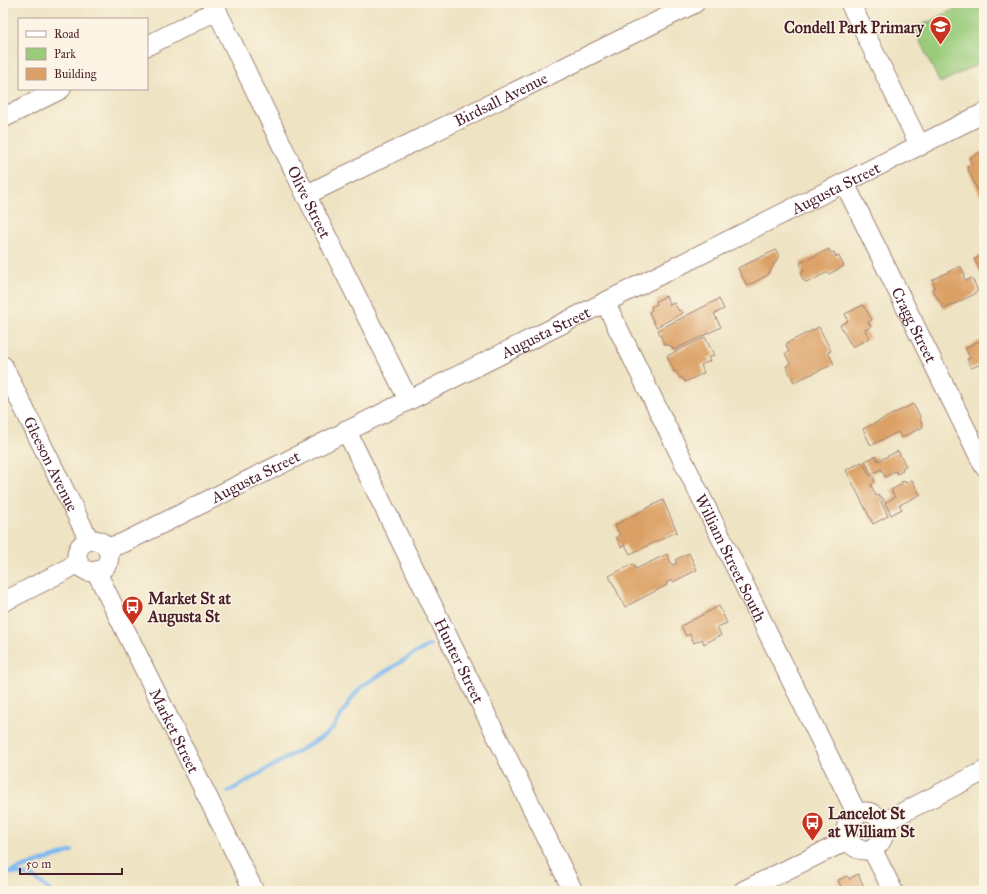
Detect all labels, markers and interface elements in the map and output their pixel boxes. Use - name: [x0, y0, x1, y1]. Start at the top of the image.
- school or university icon: Condell Park Primary: [927, 14, 953, 47]
- legend: [18, 18, 148, 90]
- place label: Condell Park Primary: [784, 18, 926, 38]
- text: Road: [54, 27, 80, 41]
- text: Park: [54, 47, 76, 61]
- text: Building: [54, 67, 97, 82]
- street label: Birdsall Avenue: [451, 68, 551, 130]
- street label: Augusta Street: [787, 157, 883, 218]
- street label: Olive Street: [284, 163, 336, 241]
- street label: Cragg Street: [888, 284, 941, 366]
- street label: Augusta Street: [497, 302, 593, 362]
- street label: Gleeson Avenue: [20, 413, 83, 515]
- street label: Augusta Street: [207, 446, 303, 507]
- street label: William Street South: [691, 491, 770, 625]
- place label: Market St at Augusta St: [147, 589, 231, 627]
- bus stop icon: Market St at Augusta St: [120, 594, 146, 627]
- street label: Hunter Street: [431, 615, 489, 706]
- street label: Market Street: [146, 685, 204, 776]
- place label: Lancelot St at William St: [828, 804, 915, 841]
- bus stop icon: Lancelot St at William St: [800, 809, 826, 842]
- scale bar: [20, 850, 122, 876]
- text: 50 m: [26, 857, 51, 871]

